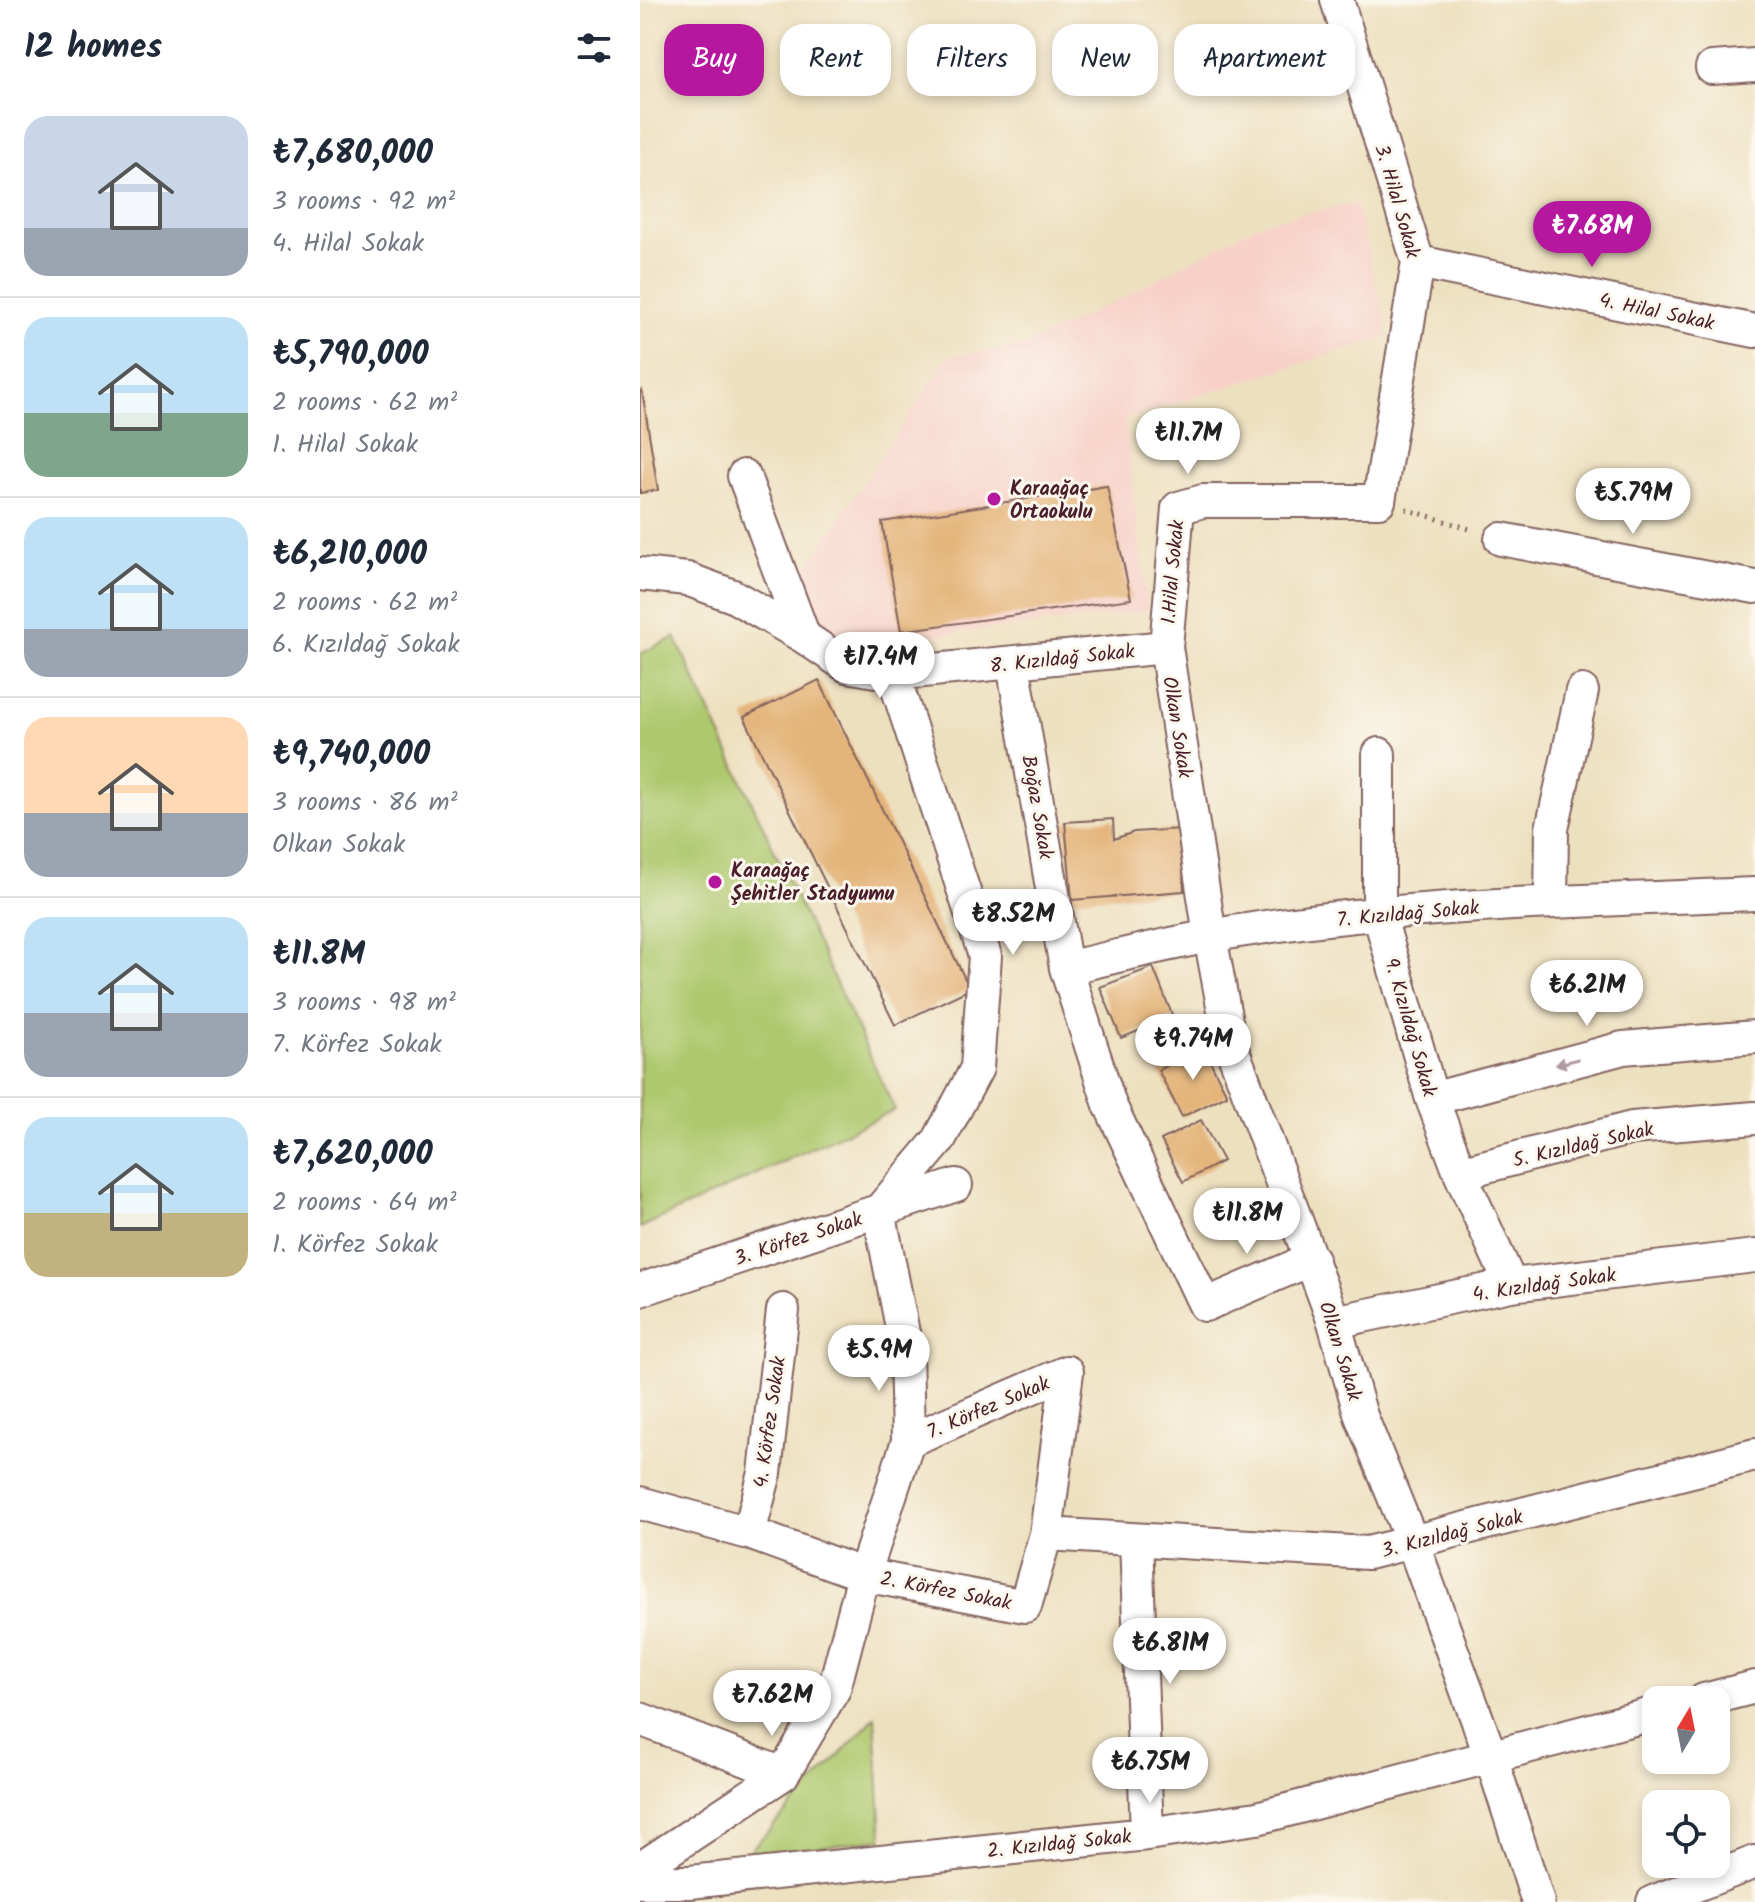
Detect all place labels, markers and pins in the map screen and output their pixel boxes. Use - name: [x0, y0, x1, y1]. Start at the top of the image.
- pin: ₺7.68M: [1527, 201, 1657, 269]
- pin: ₺11.7M: [1123, 408, 1253, 476]
- pin: ₺5.79M: [1568, 468, 1698, 536]
- place label: Karaağaç Ortaokulu: [1010, 474, 1093, 529]
- marker: Karaağaç Ortaokulu: [985, 490, 1003, 508]
- pin: ₺17.4M: [815, 632, 945, 700]
- place label: Karaağaç Şehitler Stadyumu: [731, 856, 895, 911]
- marker: Karaağaç Şehitler Stadyumu: [706, 873, 724, 891]
- pin: ₺8.52M: [948, 889, 1078, 957]
- pin: ₺6.21M: [1522, 960, 1652, 1028]
- pin: ₺9.74M: [1128, 1014, 1258, 1082]
- pin: ₺11.8M: [1182, 1188, 1312, 1256]
- pin: ₺5.9M: [823, 1325, 935, 1393]
- pin: ₺6.81M: [1105, 1618, 1235, 1686]
- pin: ₺7.62M: [707, 1670, 837, 1738]
- pin: ₺6.75M: [1085, 1737, 1215, 1805]

